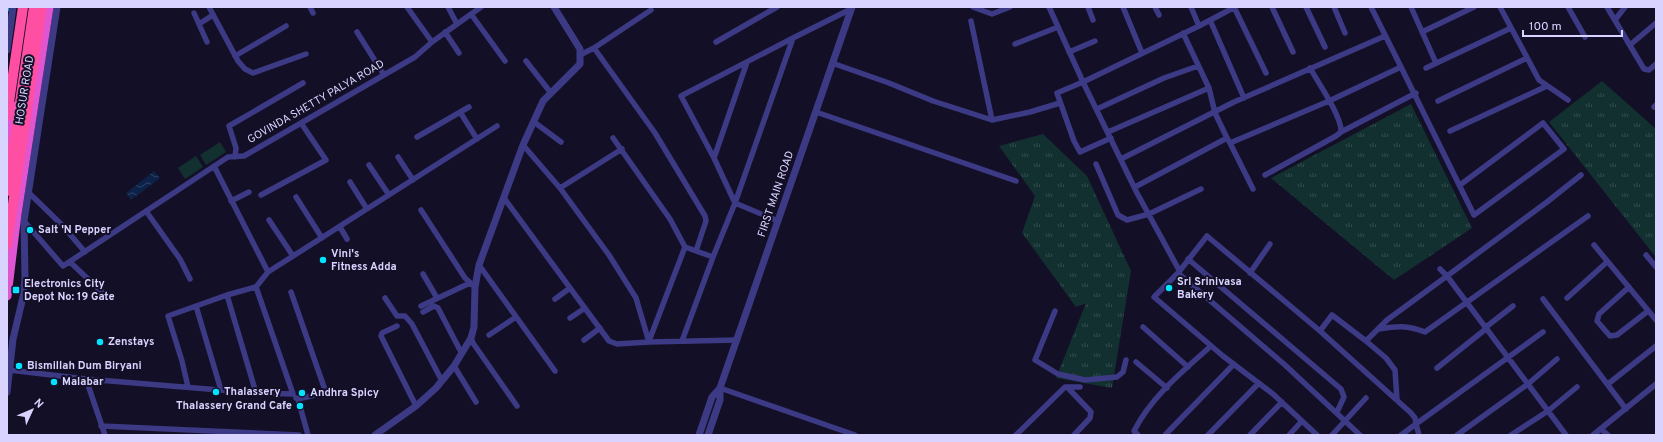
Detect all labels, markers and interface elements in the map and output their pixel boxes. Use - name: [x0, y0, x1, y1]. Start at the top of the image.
- scale bar: [1523, 12, 1622, 38]
- text: 100 m: [1529, 19, 1562, 35]
- street label: HOSUR ROAD: [13, 55, 37, 125]
- street label: GOVINDA SHETTY PALYA ROAD: [245, 57, 387, 147]
- street label: FIRST MAIN ROAD: [755, 149, 797, 239]
- place label: Salt 'N Pepper: [38, 223, 111, 237]
- marker: Salt 'N Pepper: [25, 225, 35, 235]
- place label: Vini's Fitness Adda: [331, 247, 397, 274]
- marker: Vini's Fitness Adda: [318, 255, 328, 265]
- place label: Sri Srinivasa Bakery: [1177, 275, 1242, 302]
- place label: Electronics City Depot No: 19 Gate: [24, 277, 115, 304]
- marker: Sri Srinivasa Bakery: [1164, 283, 1174, 293]
- marker: Electronics City Depot No: 19 Gate: [11, 285, 21, 295]
- place label: Zenstays: [108, 335, 155, 349]
- marker: Zenstays: [95, 337, 105, 347]
- place label: Bismillah Dum Biryani: [27, 359, 142, 373]
- marker: Bismillah Dum Biryani: [14, 361, 24, 371]
- place label: Malabar: [62, 375, 104, 389]
- marker: Malabar: [49, 377, 59, 387]
- place label: Thalassery: [224, 385, 280, 399]
- place label: Andhra Spicy: [310, 386, 379, 400]
- marker: Thalassery: [211, 387, 221, 397]
- marker: Andhra Spicy: [297, 388, 307, 398]
- north arrow: [12, 390, 52, 430]
- text: N: [31, 396, 46, 411]
- place label: Thalassery Grand Cafe: [176, 399, 292, 413]
- marker: Thalassery Grand Cafe: [295, 401, 305, 411]

